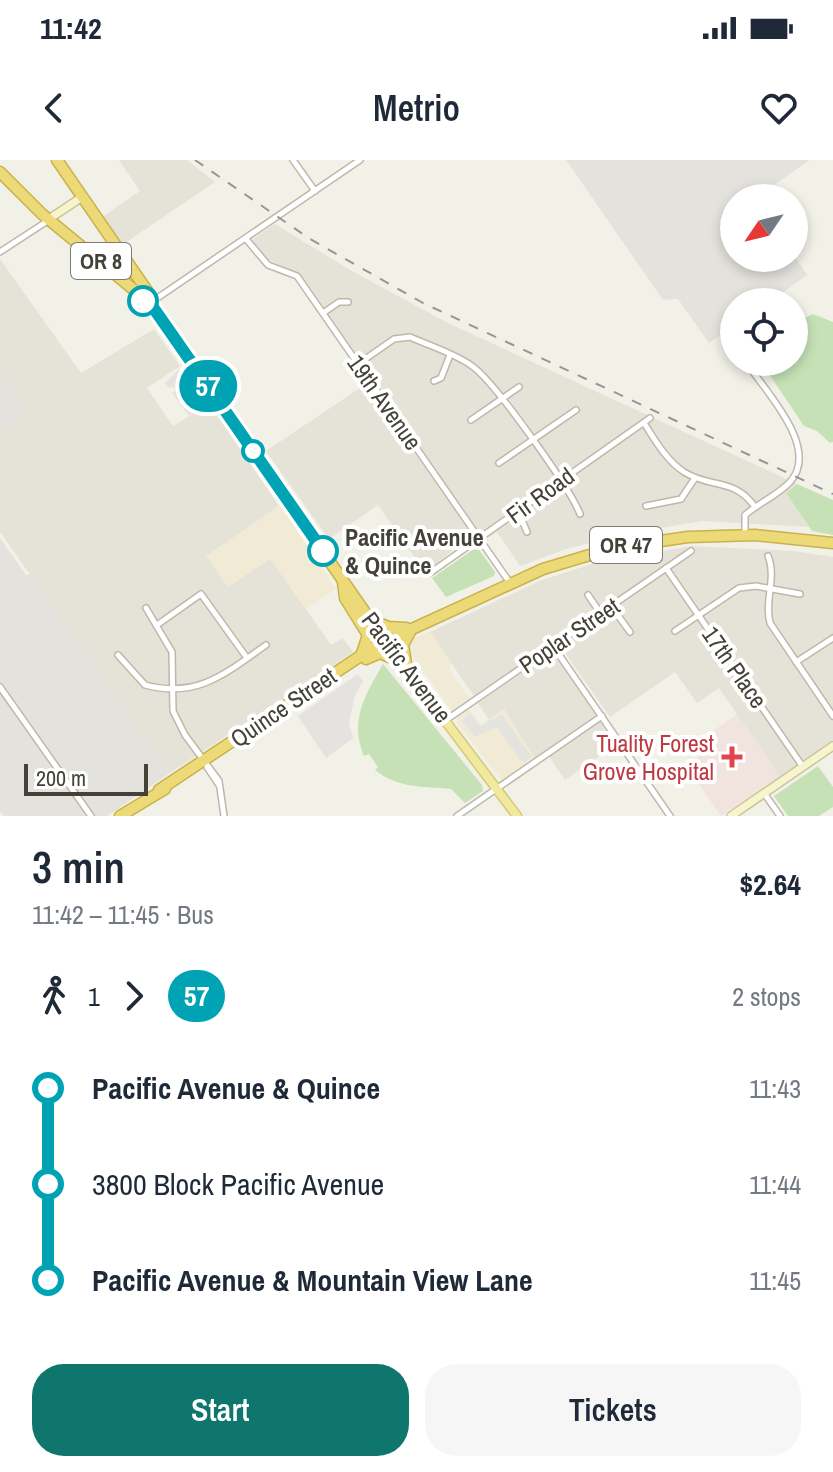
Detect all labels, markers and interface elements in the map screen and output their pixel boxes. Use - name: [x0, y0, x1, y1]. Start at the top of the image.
- text: 11:42: [40, 8, 102, 48]
- text: Metrio: [373, 84, 460, 132]
- icon: back: [32, 86, 76, 130]
- icon: heart: [757, 86, 801, 130]
- north arrow: [720, 184, 808, 272]
- map controls: [720, 184, 808, 376]
- road number: OR 8: [71, 243, 131, 279]
- unlabelled marker: [128, 286, 158, 316]
- button: locate: [720, 288, 808, 376]
- street label: 19th Avenue: [341, 348, 429, 456]
- line badge: 57: [172, 360, 244, 412]
- text: 57: [195, 367, 221, 405]
- unlabelled marker: [242, 440, 264, 462]
- street label: Fir Road: [500, 460, 580, 530]
- place label: Pacific Avenue & Quince: [345, 521, 484, 581]
- road number: OR 47: [590, 527, 662, 563]
- marker: Pacific Avenue & Quince: [308, 536, 338, 566]
- street label: Poplar Street: [512, 589, 626, 680]
- street label: Pacific Avenue: [355, 605, 459, 729]
- street label: 17th Place: [695, 620, 775, 714]
- street label: Quince Street: [224, 659, 343, 754]
- place label: Tuality Forest Grove Hospital: [583, 727, 715, 787]
- marker: Tuality Forest Grove Hospital: [721, 746, 743, 768]
- scale bar: [24, 760, 148, 796]
- text: 200 m: [36, 763, 86, 793]
- text: 3 min: [32, 837, 125, 897]
- text: $2.64: [739, 864, 801, 904]
- text: 11:42 – 11:45 · Bus: [32, 897, 214, 932]
- icon: walk: [32, 974, 76, 1018]
- icon: forward: [112, 974, 156, 1018]
- text: 57: [184, 977, 209, 1015]
- text: 1: [88, 979, 100, 1014]
- text: 2 stops: [732, 979, 801, 1014]
- text: Pacific Avenue & Quince: [92, 1068, 380, 1108]
- text: 11:43: [749, 1071, 801, 1106]
- text: 3800 Block Pacific Avenue: [92, 1164, 384, 1204]
- text: 11:44: [749, 1167, 801, 1202]
- text: Pacific Avenue & Mountain View Lane: [92, 1260, 533, 1300]
- text: 11:45: [749, 1263, 801, 1298]
- button: Start: [32, 1364, 409, 1456]
- button: Tickets: [425, 1364, 801, 1456]

